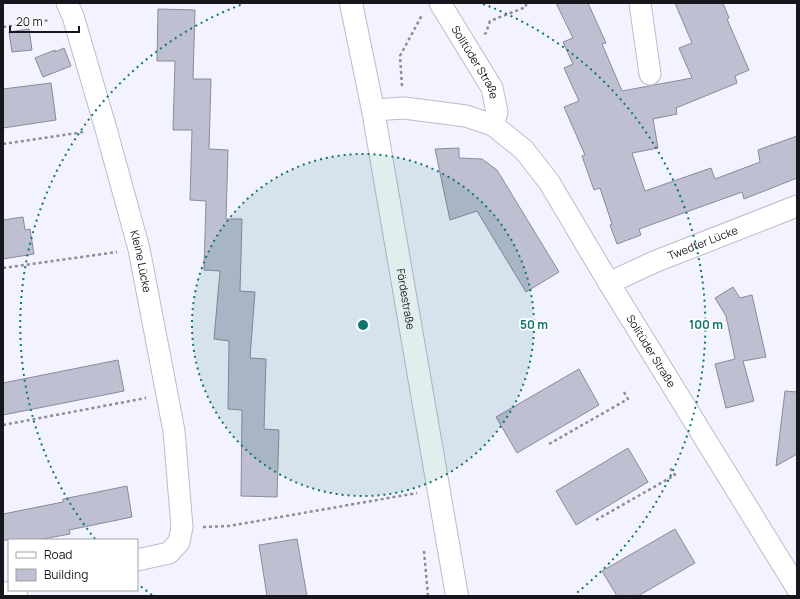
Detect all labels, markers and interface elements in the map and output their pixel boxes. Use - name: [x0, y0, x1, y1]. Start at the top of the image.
- scale bar: [10, 8, 79, 34]
- text: 20 m: [16, 13, 43, 30]
- street label: Solitüder Straße: [448, 22, 502, 100]
- street label: Twedter Lücke: [665, 222, 740, 263]
- street label: Kleine Lücke: [127, 228, 155, 294]
- street label: Fördestraße: [393, 267, 419, 331]
- street label: Solitüder Straße: [623, 312, 680, 390]
- text: 50 m: [520, 316, 548, 333]
- text: 100 m: [689, 316, 723, 333]
- centre of rings: [356, 318, 370, 332]
- legend: [8, 539, 138, 591]
- text: Road: [44, 546, 72, 563]
- text: Building: [44, 566, 88, 583]

